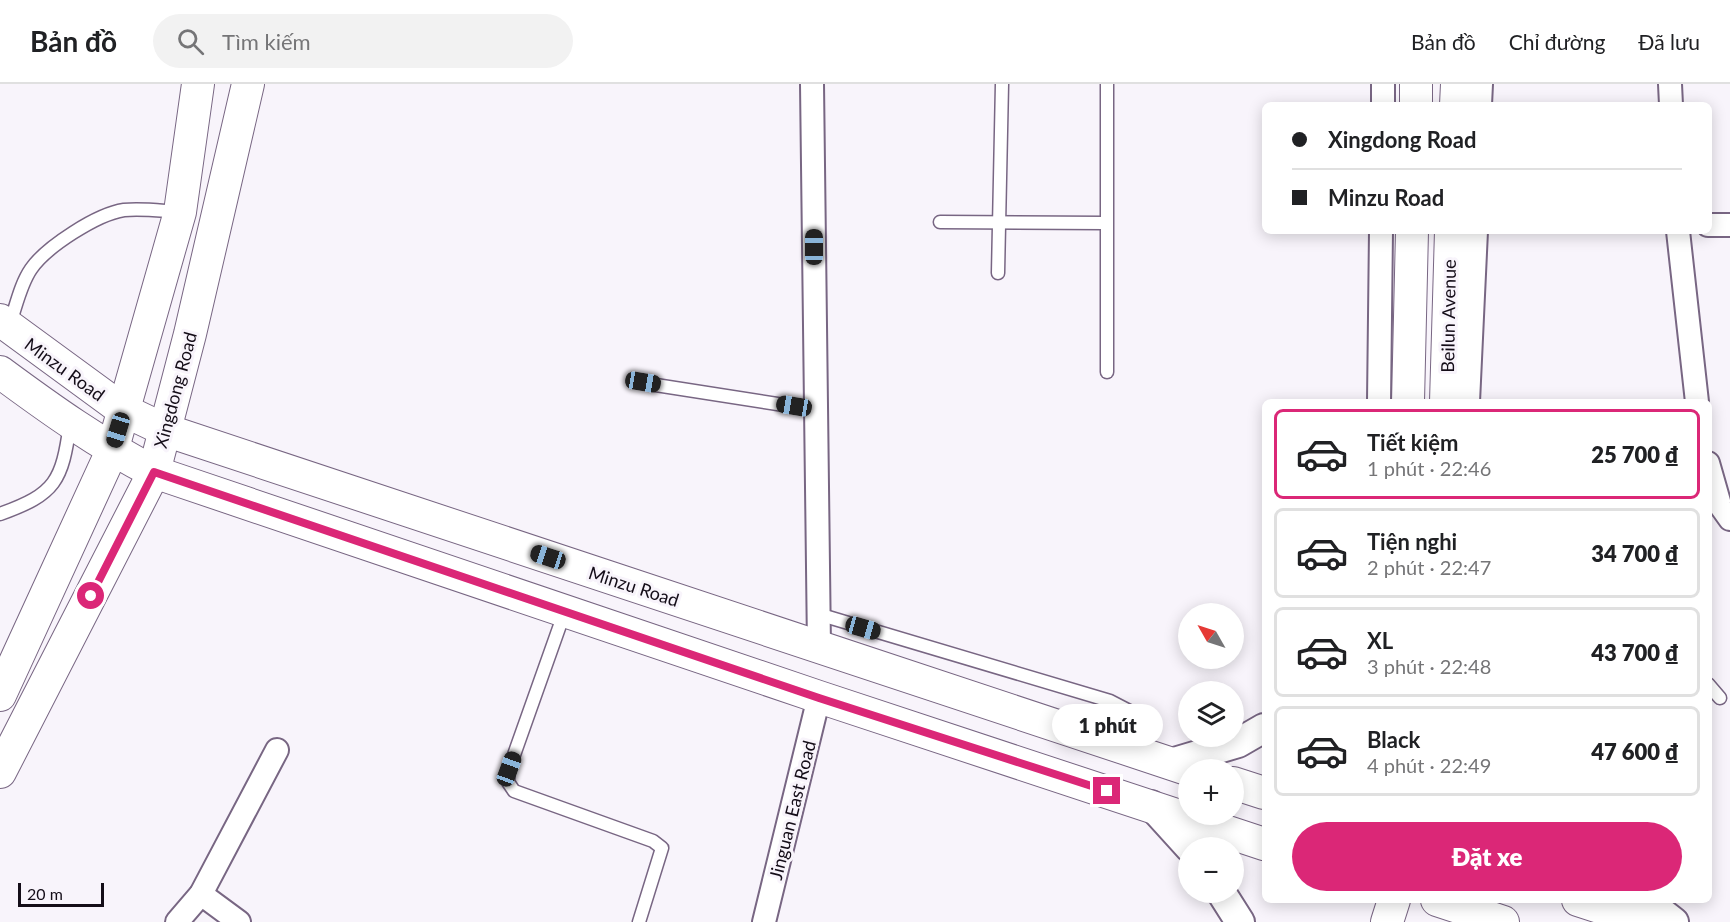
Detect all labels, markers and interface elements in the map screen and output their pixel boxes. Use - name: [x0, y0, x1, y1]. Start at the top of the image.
- search box: [153, 14, 573, 68]
- text: Bản đồ: [30, 24, 117, 58]
- icon: search: [174, 25, 207, 58]
- text: Tìm kiếm: [222, 28, 311, 55]
- text: Bản đồ: [1411, 29, 1476, 54]
- text: Chỉ đường: [1509, 29, 1605, 54]
- text: Đã lưu: [1638, 29, 1700, 54]
- text: Xingdong Road: [1328, 126, 1476, 153]
- text: Minzu Road: [1328, 184, 1444, 211]
- car: [805, 229, 823, 265]
- street label: Beilun Avenue: [1436, 259, 1460, 373]
- street label: Xingdong Road: [149, 329, 201, 451]
- street label: Minzu Road: [21, 333, 109, 405]
- car: [624, 370, 662, 394]
- car: [775, 394, 813, 418]
- car: [104, 410, 132, 450]
- icon: car: [1295, 427, 1349, 481]
- text: Tiết kiệm: [1367, 429, 1458, 456]
- text: 25 700 ₫: [1591, 441, 1679, 468]
- text: 1 phút · 22:46: [1367, 456, 1491, 480]
- icon: car: [1295, 526, 1349, 580]
- text: Tiện nghi: [1367, 528, 1457, 555]
- text: 34 700 ₫: [1591, 540, 1679, 567]
- car: [528, 543, 568, 571]
- text: 2 phút · 22:47: [1367, 555, 1491, 579]
- street label: Minzu Road: [586, 561, 682, 611]
- route start: [77, 582, 104, 609]
- north arrow: [1178, 603, 1244, 669]
- map controls: [1178, 603, 1244, 903]
- car: [843, 614, 883, 642]
- icon: car: [1295, 625, 1349, 679]
- text: XL: [1367, 627, 1393, 654]
- text: 43 700 ₫: [1591, 639, 1679, 666]
- text: 3 phút · 22:48: [1367, 654, 1491, 678]
- button: layers: [1178, 681, 1244, 747]
- callout: 1 phút: [1052, 704, 1162, 746]
- text: 1 phút: [1078, 713, 1137, 737]
- icon: car: [1295, 724, 1349, 778]
- text: Black: [1367, 726, 1420, 753]
- street label: Jinguan East Road: [764, 738, 820, 882]
- text: 47 600 ₫: [1591, 738, 1679, 765]
- car: [494, 749, 524, 789]
- text: 4 phút · 22:49: [1367, 753, 1491, 777]
- button: +: [1178, 759, 1244, 825]
- route end: [1093, 777, 1120, 804]
- button: Đặt xe: [1292, 822, 1682, 891]
- button: −: [1178, 837, 1244, 903]
- scale bar: [18, 880, 104, 908]
- text: 20 m: [27, 884, 63, 903]

